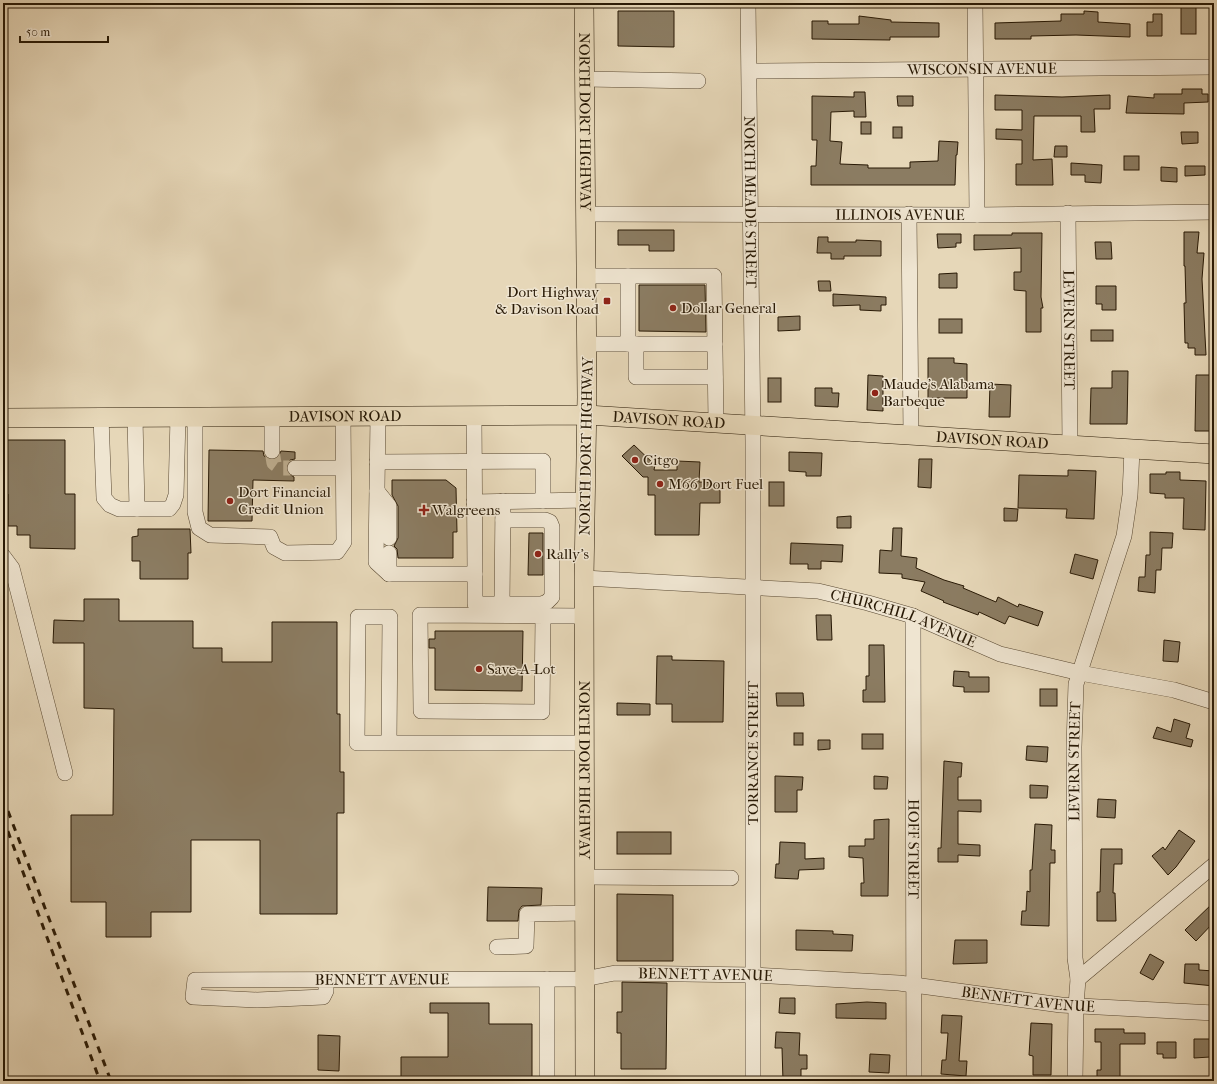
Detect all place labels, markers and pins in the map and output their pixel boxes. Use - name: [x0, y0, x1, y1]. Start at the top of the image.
- place label: Dort Highway & Davison Road: [495, 283, 600, 318]
- marker: Dort Highway & Davison Road: [602, 296, 612, 306]
- place label: Dollar General: [681, 299, 776, 317]
- marker: Dollar General: [668, 303, 678, 313]
- place label: Maude's Alabama Barbeque: [883, 375, 996, 410]
- marker: Maude's Alabama Barbeque: [870, 388, 880, 398]
- place label: Citgo: [643, 451, 679, 469]
- marker: Citgo: [630, 455, 640, 465]
- place label: M66 Dort Fuel: [668, 475, 763, 493]
- marker: M66 Dort Fuel: [655, 479, 665, 489]
- place label: Dort Financial Credit Union: [238, 483, 331, 518]
- marker: Dort Financial Credit Union: [225, 496, 235, 506]
- place label: Walgreens: [431, 501, 501, 519]
- marker: Walgreens: [419, 505, 429, 515]
- place label: Rally's: [546, 545, 589, 563]
- marker: Rally's: [533, 549, 543, 559]
- place label: Save-A-Lot: [487, 660, 556, 678]
- marker: Save-A-Lot: [474, 664, 484, 674]

